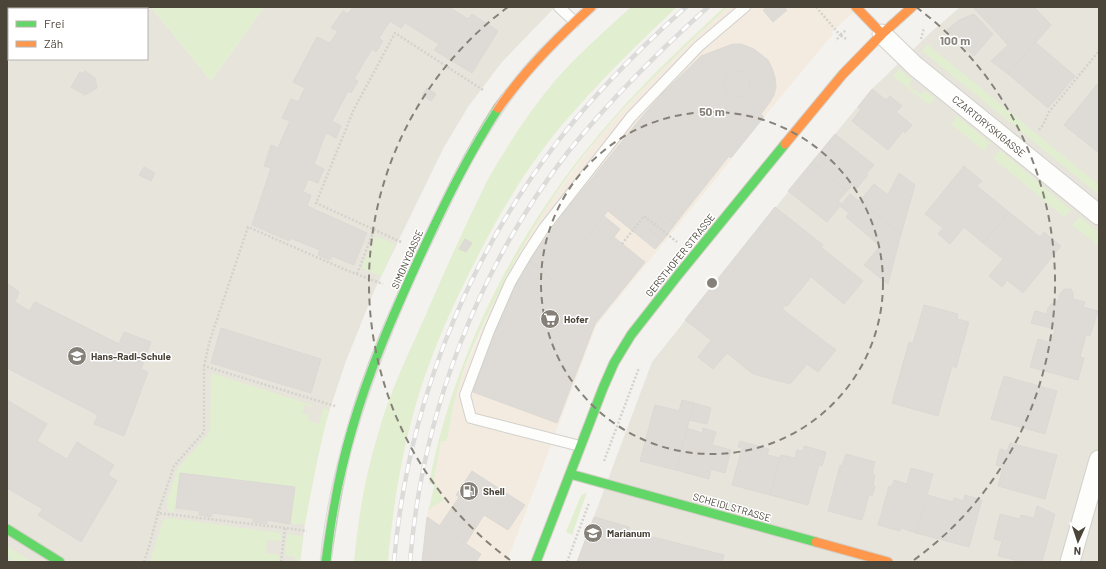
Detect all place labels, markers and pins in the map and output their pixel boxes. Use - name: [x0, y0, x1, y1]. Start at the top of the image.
- centre of rings: [705, 276, 719, 290]
- supermarket icon: Hofer: [539, 308, 561, 330]
- place label: Hofer: [564, 313, 589, 325]
- school or university icon: Hans-Radl-Schule: [66, 345, 88, 367]
- place label: Hans-Radl-Schule: [91, 350, 171, 362]
- fuel station icon: Shell: [458, 480, 480, 502]
- place label: Shell: [483, 485, 505, 497]
- school or university icon: Marianum: [582, 522, 604, 544]
- place label: Marianum: [607, 527, 650, 539]

